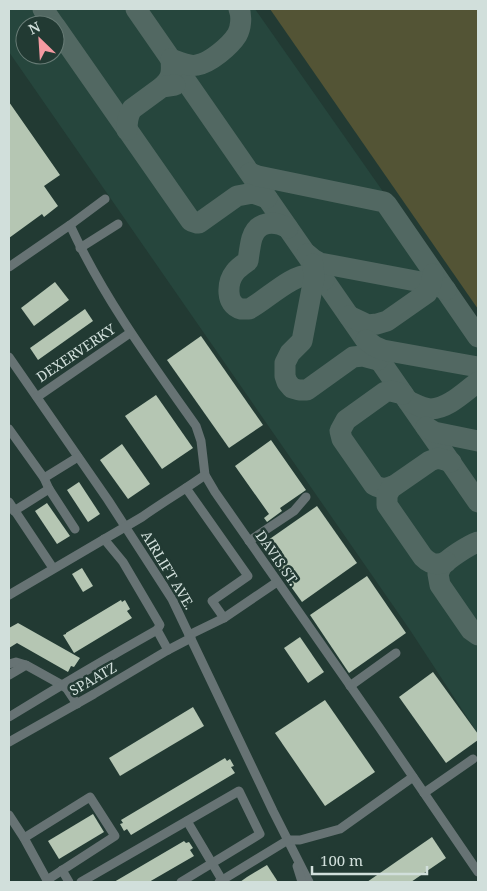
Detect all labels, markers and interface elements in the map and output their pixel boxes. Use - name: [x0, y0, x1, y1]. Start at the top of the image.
- north arrow: [15, 15, 65, 65]
- text: N: [25, 17, 43, 39]
- street label: DEXERVERKY: [32, 319, 119, 386]
- street label: AIRLIFT AVE.: [137, 527, 199, 613]
- street label: DAVIS ST.: [252, 527, 303, 589]
- street label: SPAATZ: [66, 658, 120, 700]
- scale bar: [312, 844, 427, 876]
- text: 100 m: [320, 850, 363, 870]

